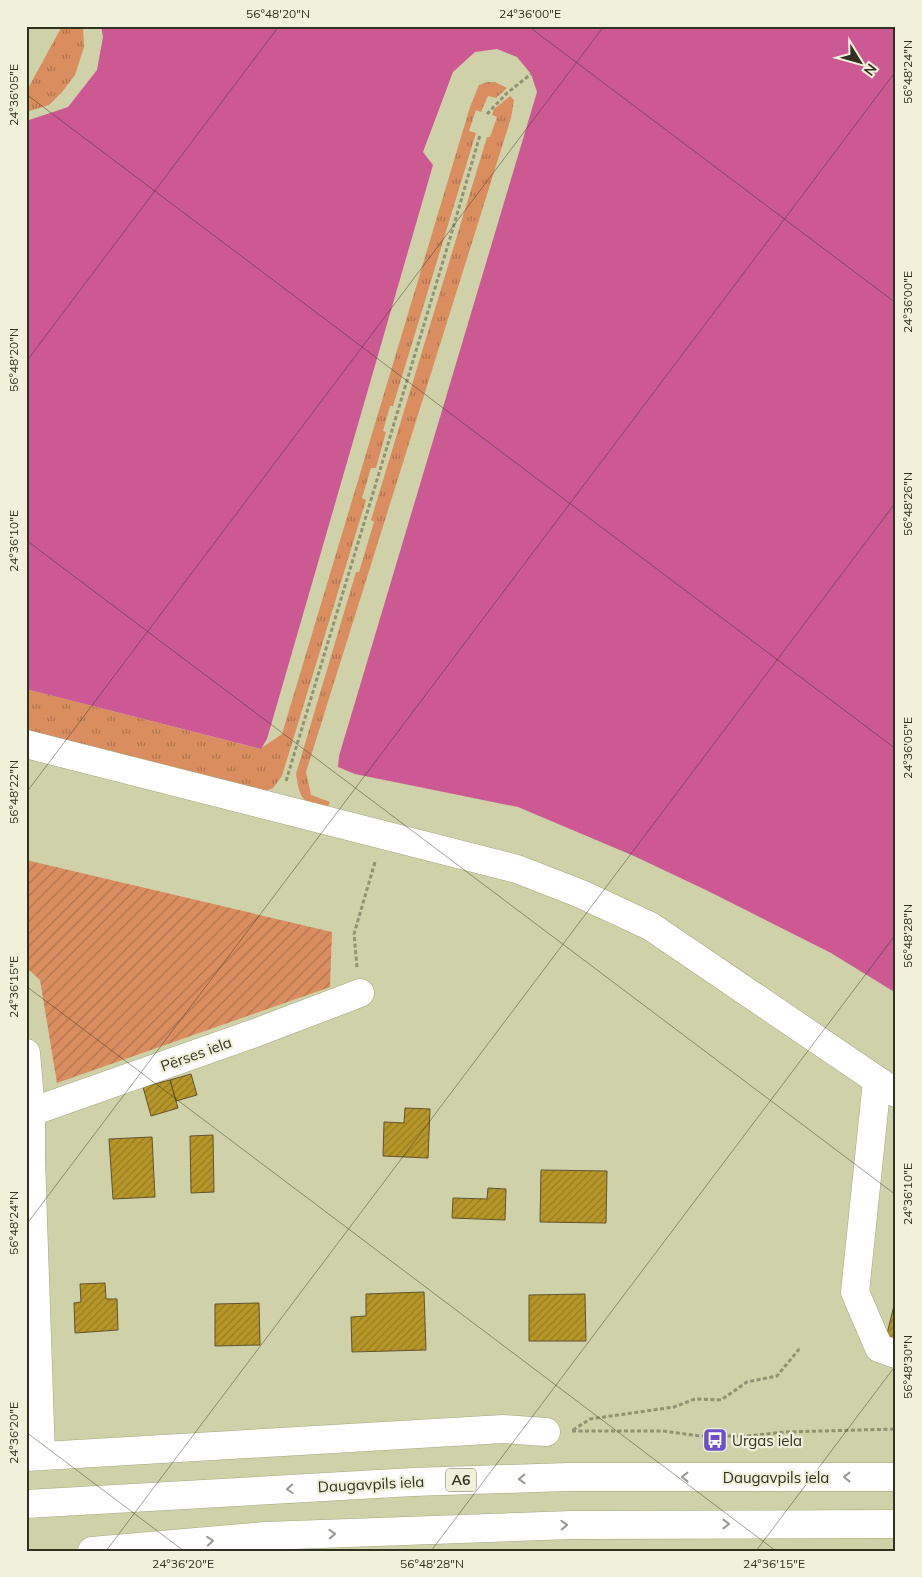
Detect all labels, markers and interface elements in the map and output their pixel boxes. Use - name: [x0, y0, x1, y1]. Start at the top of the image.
- text: 56°48'20"N: [246, 6, 310, 21]
- text: 24°36'00"E: [499, 6, 561, 21]
- north arrow: [834, 38, 884, 88]
- text: 56°48'24"N: [900, 40, 915, 104]
- text: N: [860, 60, 881, 79]
- text: 24°36'05"E: [6, 64, 21, 126]
- text: 24°36'00"E: [900, 271, 915, 333]
- text: 56°48'20"N: [6, 328, 21, 392]
- text: 56°48'26"N: [900, 472, 915, 536]
- text: 24°36'10"E: [6, 510, 21, 572]
- text: 24°36'05"E: [900, 717, 915, 779]
- text: 56°48'22"N: [6, 760, 21, 824]
- text: 56°48'28"N: [900, 904, 915, 968]
- text: 24°36'15"E: [6, 956, 21, 1018]
- street label: Pērses iela: [158, 1032, 234, 1076]
- text: 24°36'10"E: [900, 1163, 915, 1225]
- text: 56°48'24"N: [6, 1191, 21, 1255]
- text: 56°48'30"N: [900, 1335, 915, 1399]
- text: 24°36'20"E: [6, 1402, 21, 1464]
- bus stop icon: Urgas iela: [702, 1427, 728, 1453]
- place label: Urgas iela: [732, 1431, 802, 1450]
- road number: A6: [446, 1468, 476, 1492]
- street label: Daugavpils iela: [723, 1468, 829, 1487]
- street label: Daugavpils iela: [317, 1472, 425, 1496]
- one-way arrow: [680, 1472, 688, 1482]
- one-way arrow: [843, 1472, 850, 1482]
- one-way arrow: [518, 1473, 526, 1484]
- one-way arrow: [285, 1483, 293, 1494]
- one-way arrow: [723, 1519, 731, 1529]
- one-way arrow: [560, 1520, 568, 1530]
- one-way arrow: [328, 1529, 336, 1539]
- one-way arrow: [206, 1535, 214, 1546]
- text: 24°36'20"E: [152, 1556, 214, 1571]
- text: 56°48'28"N: [400, 1556, 464, 1571]
- text: 24°36'15"E: [743, 1556, 805, 1571]

